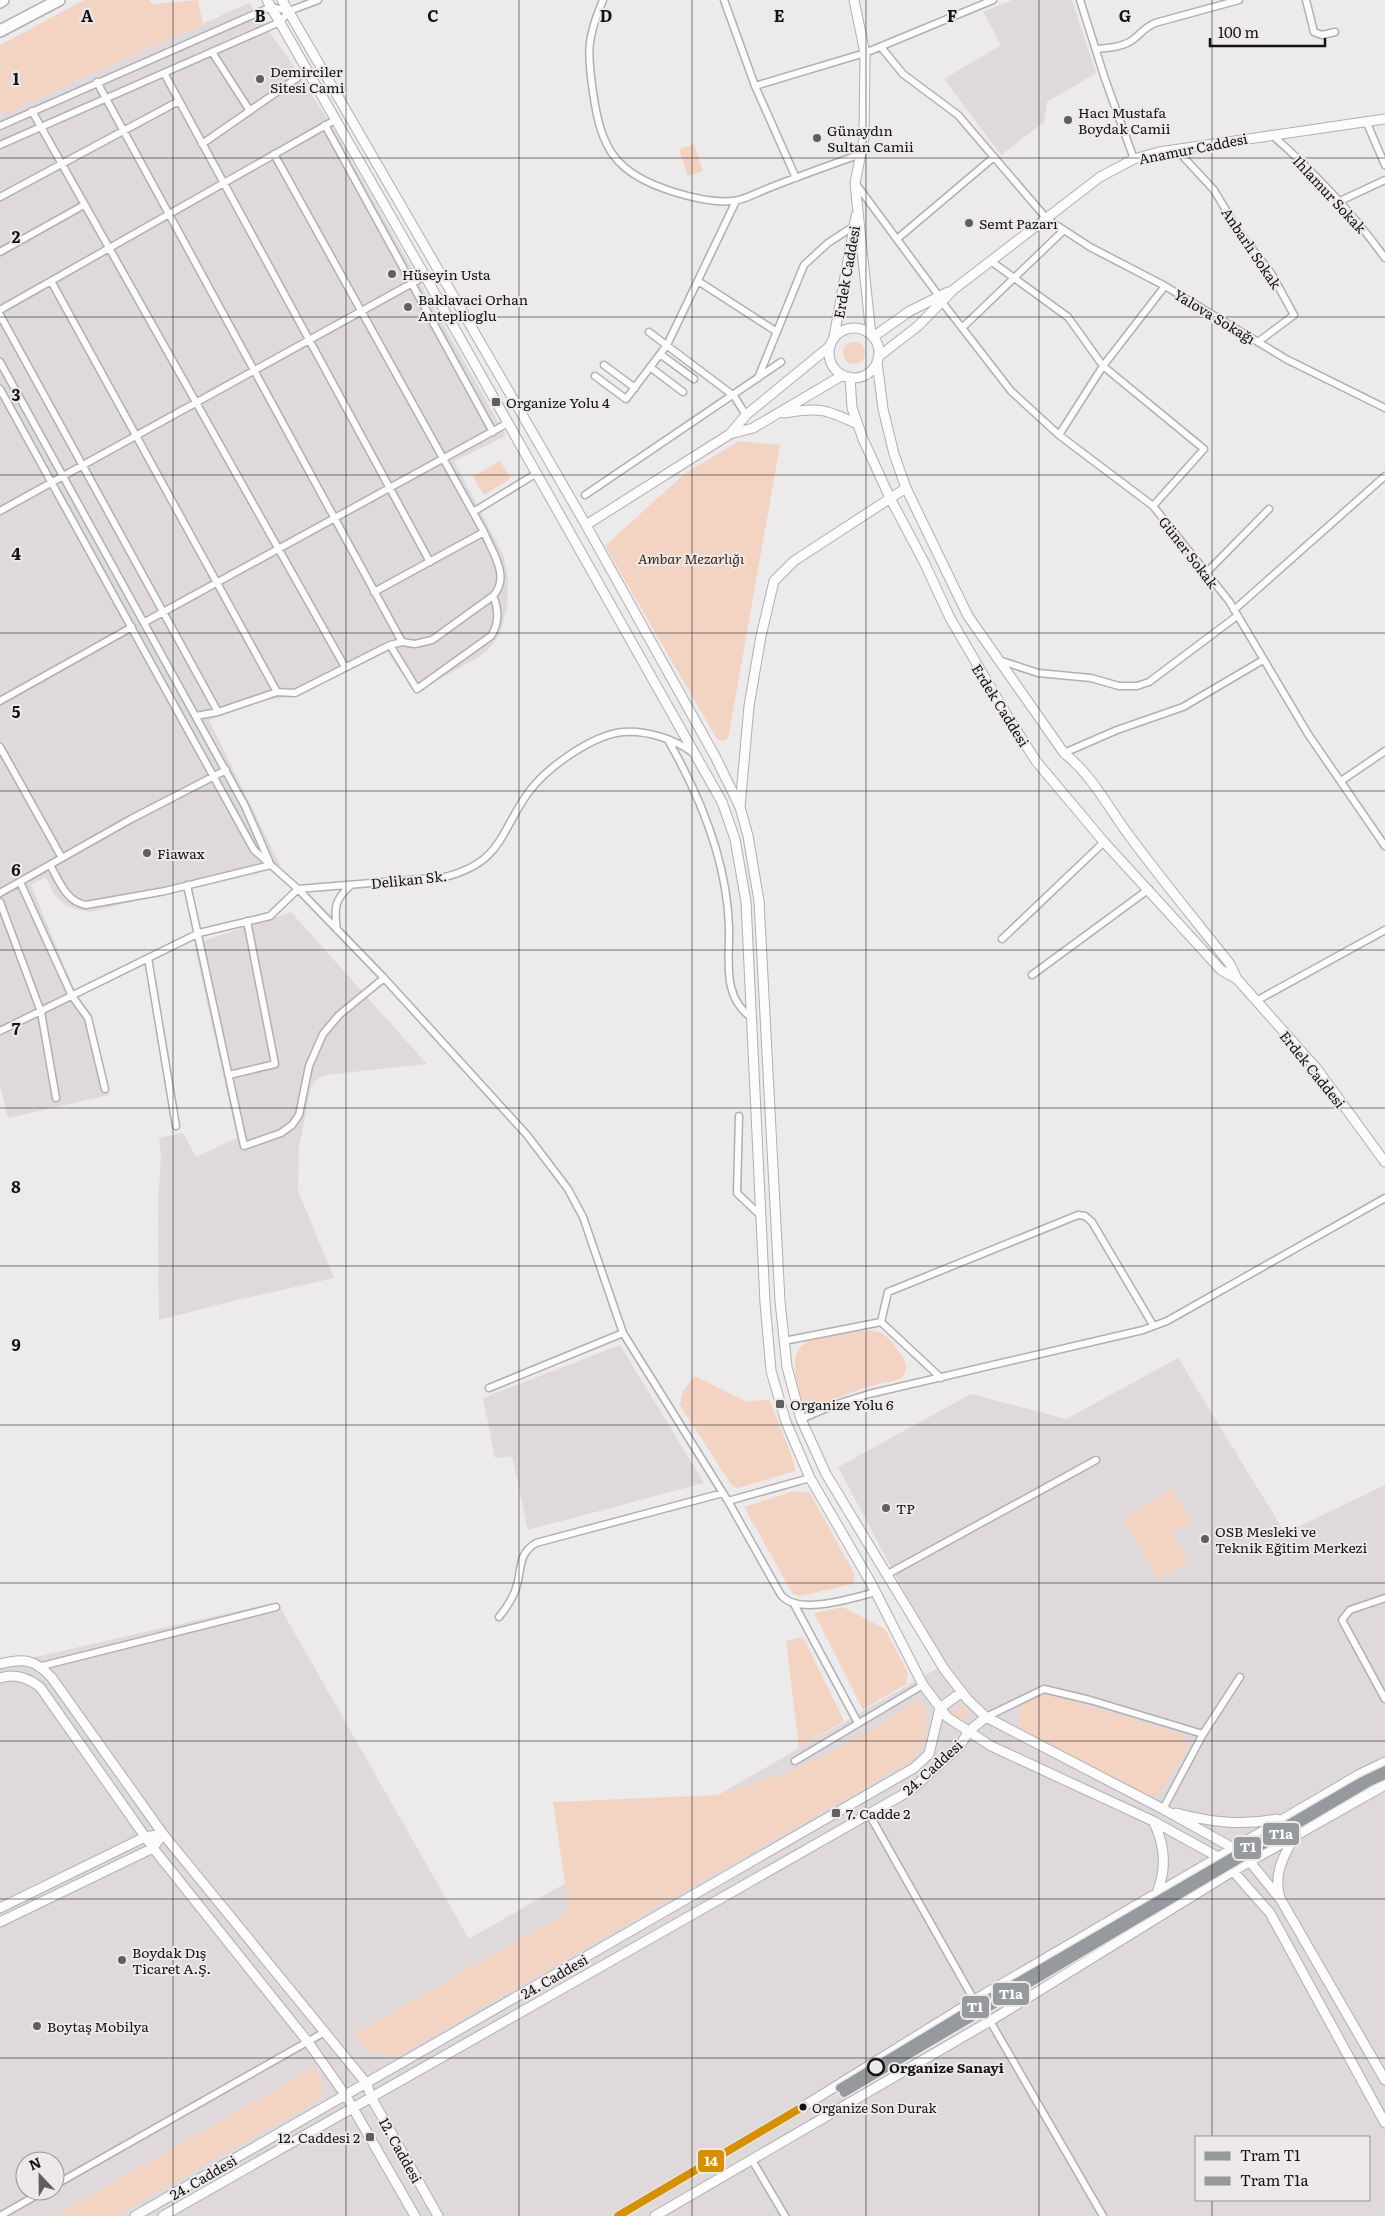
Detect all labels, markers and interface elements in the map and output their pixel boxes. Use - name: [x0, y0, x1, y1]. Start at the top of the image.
- text: A: [81, 3, 93, 27]
- text: B: [254, 3, 266, 27]
- text: C: [427, 3, 439, 27]
- text: D: [600, 3, 612, 27]
- text: E: [774, 3, 785, 27]
- text: F: [947, 3, 957, 27]
- text: G: [1119, 3, 1131, 27]
- scale bar: [1210, 15, 1325, 47]
- text: 100 m: [1218, 20, 1259, 43]
- place label: Demirciler Sitesi Cami: [270, 61, 345, 97]
- text: 1: [13, 66, 20, 90]
- marker: Demirciler Sitesi Cami: [254, 73, 266, 85]
- place label: Hacı Mustafa Boydak Camii: [1078, 102, 1171, 138]
- marker: Hacı Mustafa Boydak Camii: [1062, 114, 1074, 126]
- place label: Günaydın Sultan Camii: [827, 120, 914, 156]
- street label: Anamur Caddesi: [1137, 128, 1249, 168]
- marker: Günaydın Sultan Camii: [811, 132, 823, 144]
- street label: Ihlamur Sokak: [1289, 151, 1372, 238]
- street label: Anbarlı Sokak: [1217, 203, 1287, 293]
- place label: Semt Pazarı: [979, 213, 1058, 233]
- marker: Semt Pazarı: [963, 217, 975, 229]
- text: 2: [12, 224, 21, 248]
- street label: Erdek Caddesi: [828, 224, 864, 320]
- place label: Hüseyin Usta: [402, 264, 491, 284]
- marker: Hüseyin Usta: [386, 268, 398, 280]
- street label: Yalova Sokağı: [1170, 284, 1260, 348]
- place label: Baklavaci Orhan Anteplioglu: [418, 289, 528, 325]
- marker: Baklavaci Orhan Anteplioglu: [402, 301, 414, 313]
- text: 3: [12, 382, 21, 406]
- place label: Organize Yolu 4: [506, 392, 610, 412]
- marker: Organize Yolu 4: [490, 396, 502, 408]
- street label: Güner Sokak: [1155, 512, 1224, 592]
- text: 4: [11, 541, 21, 565]
- park label: Ambar Mezarlığı: [638, 548, 745, 568]
- street label: Erdek Caddesi: [968, 660, 1035, 751]
- text: 5: [12, 699, 21, 723]
- place label: Fiawax: [157, 843, 205, 863]
- marker: Fiawax: [141, 847, 153, 859]
- text: 6: [11, 857, 21, 881]
- street label: Delikan Sk.: [370, 865, 448, 893]
- text: 7: [12, 1016, 21, 1040]
- street label: Erdek Caddesi: [1276, 1026, 1351, 1112]
- text: 8: [11, 1174, 21, 1198]
- text: 9: [11, 1332, 21, 1356]
- place label: Organize Yolu 6: [790, 1394, 894, 1414]
- marker: Organize Yolu 6: [774, 1398, 786, 1410]
- place label: TP: [896, 1498, 915, 1518]
- marker: TP: [880, 1502, 892, 1514]
- place label: OSB Mesleki ve Teknik Eğitim Merkezi: [1215, 1521, 1367, 1557]
- marker: OSB Mesleki ve Teknik Eğitim Merkezi: [1199, 1533, 1211, 1545]
- street label: 24. Caddesi: [898, 1734, 967, 1799]
- place label: 7. Cadde 2: [846, 1803, 910, 1823]
- marker: 7. Cadde 2: [830, 1807, 842, 1819]
- line badge: T1a: [1262, 1822, 1300, 1846]
- text: T1a: [1269, 1823, 1294, 1843]
- line badge: T1: [1233, 1836, 1262, 1860]
- text: T1: [1240, 1836, 1256, 1856]
- place label: Boydak Dış Ticaret A.Ş.: [132, 1942, 211, 1978]
- street label: 24. Caddesi: [517, 1949, 591, 2003]
- marker: Boydak Dış Ticaret A.Ş.: [116, 1954, 128, 1966]
- line badge: T1a: [992, 1982, 1030, 2006]
- text: T1a: [999, 1983, 1024, 2003]
- line badge: T1: [961, 1995, 990, 2019]
- text: T1: [967, 1996, 983, 2016]
- place label: Boytaş Mobilya: [47, 2016, 149, 2036]
- marker: Boytaş Mobilya: [31, 2020, 43, 2032]
- place label: Organize Sanayi: [889, 2057, 1004, 2077]
- marker: Organize Sanayi: [867, 2058, 885, 2076]
- place label: Organize Son Durak: [812, 2098, 937, 2117]
- marker: Organize Son Durak: [798, 2102, 808, 2112]
- street label: 12. Caddesi: [375, 2114, 427, 2187]
- place label: 12. Caddesi 2: [278, 2127, 360, 2147]
- marker: 12. Caddesi 2: [364, 2131, 376, 2143]
- legend: [1195, 2136, 1370, 2201]
- text: Tram T1: [1240, 2143, 1300, 2166]
- line badge: 14: [697, 2149, 725, 2173]
- street label: 24. Caddesi: [166, 2150, 240, 2204]
- text: 14: [704, 2150, 718, 2170]
- north arrow: [15, 2151, 65, 2201]
- text: N: [26, 2151, 44, 2174]
- text: Tram T1a: [1240, 2168, 1309, 2191]

